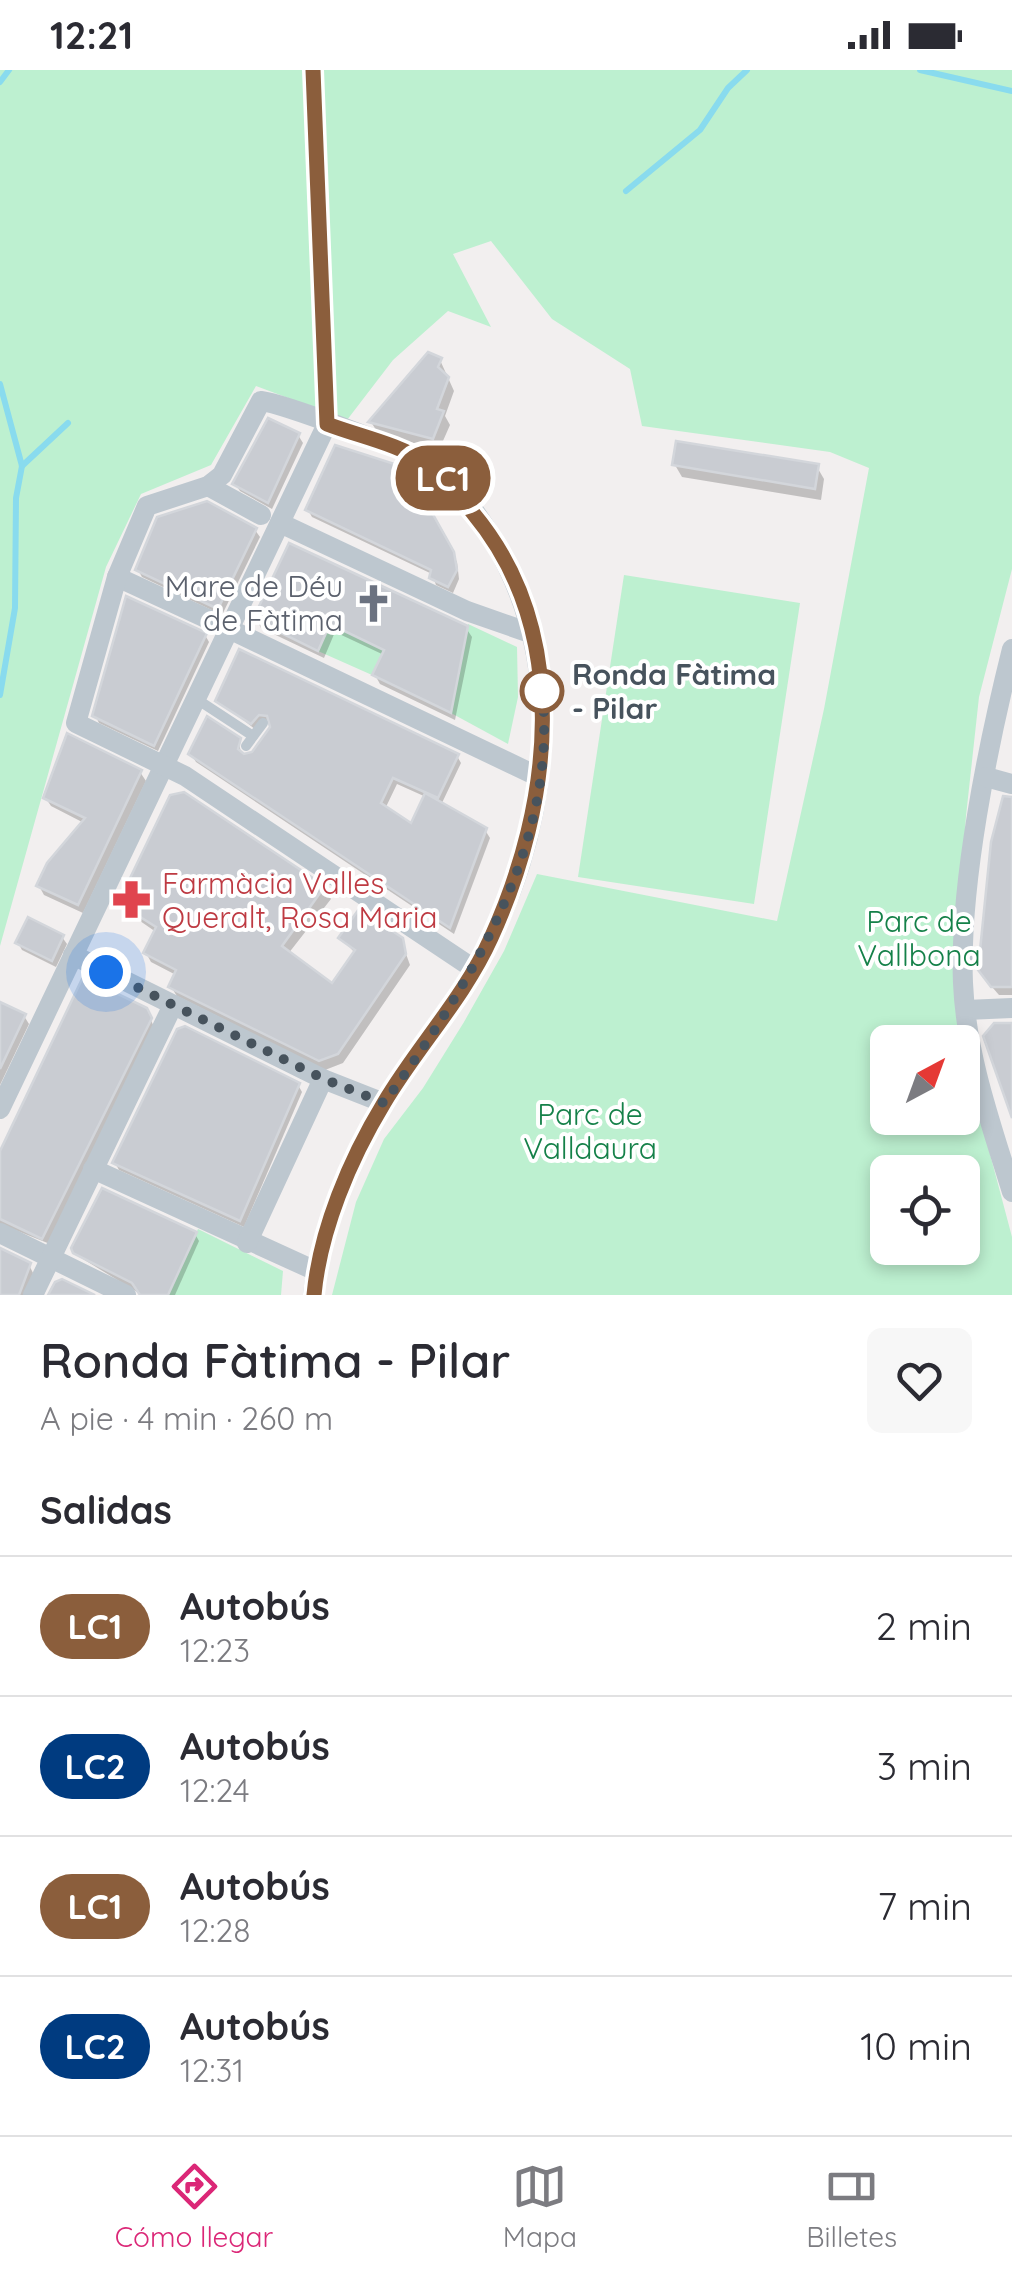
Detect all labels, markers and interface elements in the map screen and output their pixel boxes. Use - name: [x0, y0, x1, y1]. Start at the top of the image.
- text: 12:21: [50, 11, 133, 59]
- line badge: LC1: [386, 446, 500, 510]
- text: LC1: [416, 456, 470, 500]
- place label: Mare de Déu de Fàtima: [165, 567, 343, 639]
- church icon: Mare de Déu de Fàtima: [352, 582, 394, 624]
- place label: Ronda Fàtima - Pilar: [572, 655, 776, 727]
- marker: Ronda Fàtima - Pilar: [521, 670, 563, 712]
- place label: Farmàcia Valles Queralt, Rosa Maria: [162, 864, 438, 936]
- pharmacy icon: Farmàcia Valles Queralt, Rosa Maria: [111, 879, 153, 921]
- park label: Parc de Vallbona: [857, 902, 981, 974]
- your location: [81, 947, 131, 997]
- north arrow: [870, 1025, 980, 1135]
- map controls: [870, 1025, 980, 1265]
- park label: Parc de Valldaura: [523, 1095, 657, 1167]
- button: locate: [870, 1155, 980, 1265]
- button: heart: [867, 1328, 972, 1433]
- text: Ronda Fàtima - Pilar: [40, 1330, 510, 1390]
- text: A pie · 4 min · 260 m: [40, 1398, 333, 1438]
- text: Salidas: [40, 1486, 172, 1534]
- text: Autobús: [180, 1582, 330, 1630]
- text: 2 min: [876, 1602, 972, 1650]
- text: LC1: [68, 1604, 122, 1648]
- text: 12:23: [180, 1630, 250, 1670]
- text: Autobús: [180, 1722, 330, 1770]
- text: 3 min: [877, 1742, 972, 1790]
- text: LC2: [64, 1744, 126, 1788]
- text: 12:24: [180, 1770, 250, 1810]
- text: Autobús: [180, 1862, 330, 1910]
- text: 7 min: [877, 1882, 972, 1930]
- text: LC1: [68, 1884, 122, 1928]
- text: 12:28: [180, 1910, 251, 1950]
- text: Autobús: [180, 2002, 330, 2050]
- text: 10 min: [860, 2022, 972, 2070]
- text: LC2: [64, 2024, 126, 2068]
- text: 12:31: [180, 2050, 244, 2090]
- tab: Cómo llegar: [115, 2159, 273, 2254]
- tab: Mapa: [503, 2159, 577, 2254]
- tab: Billetes: [806, 2159, 897, 2254]

